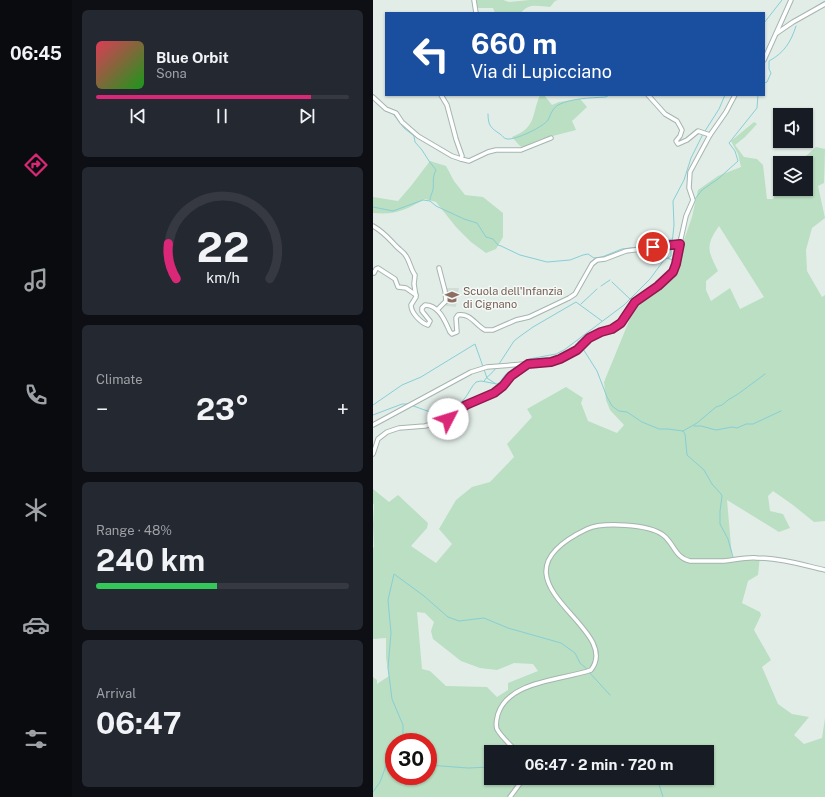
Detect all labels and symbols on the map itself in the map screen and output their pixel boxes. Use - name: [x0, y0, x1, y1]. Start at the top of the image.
- pin: [636, 230, 670, 264]
- place label: Scuola dell'Infanzia di Cignano: [463, 285, 563, 310]
- school or university icon: Scuola dell'Infanzia di Cignano: [444, 289, 460, 305]
- position arrow: [427, 398, 469, 440]
- speed limit sign: 30: [385, 733, 437, 785]

